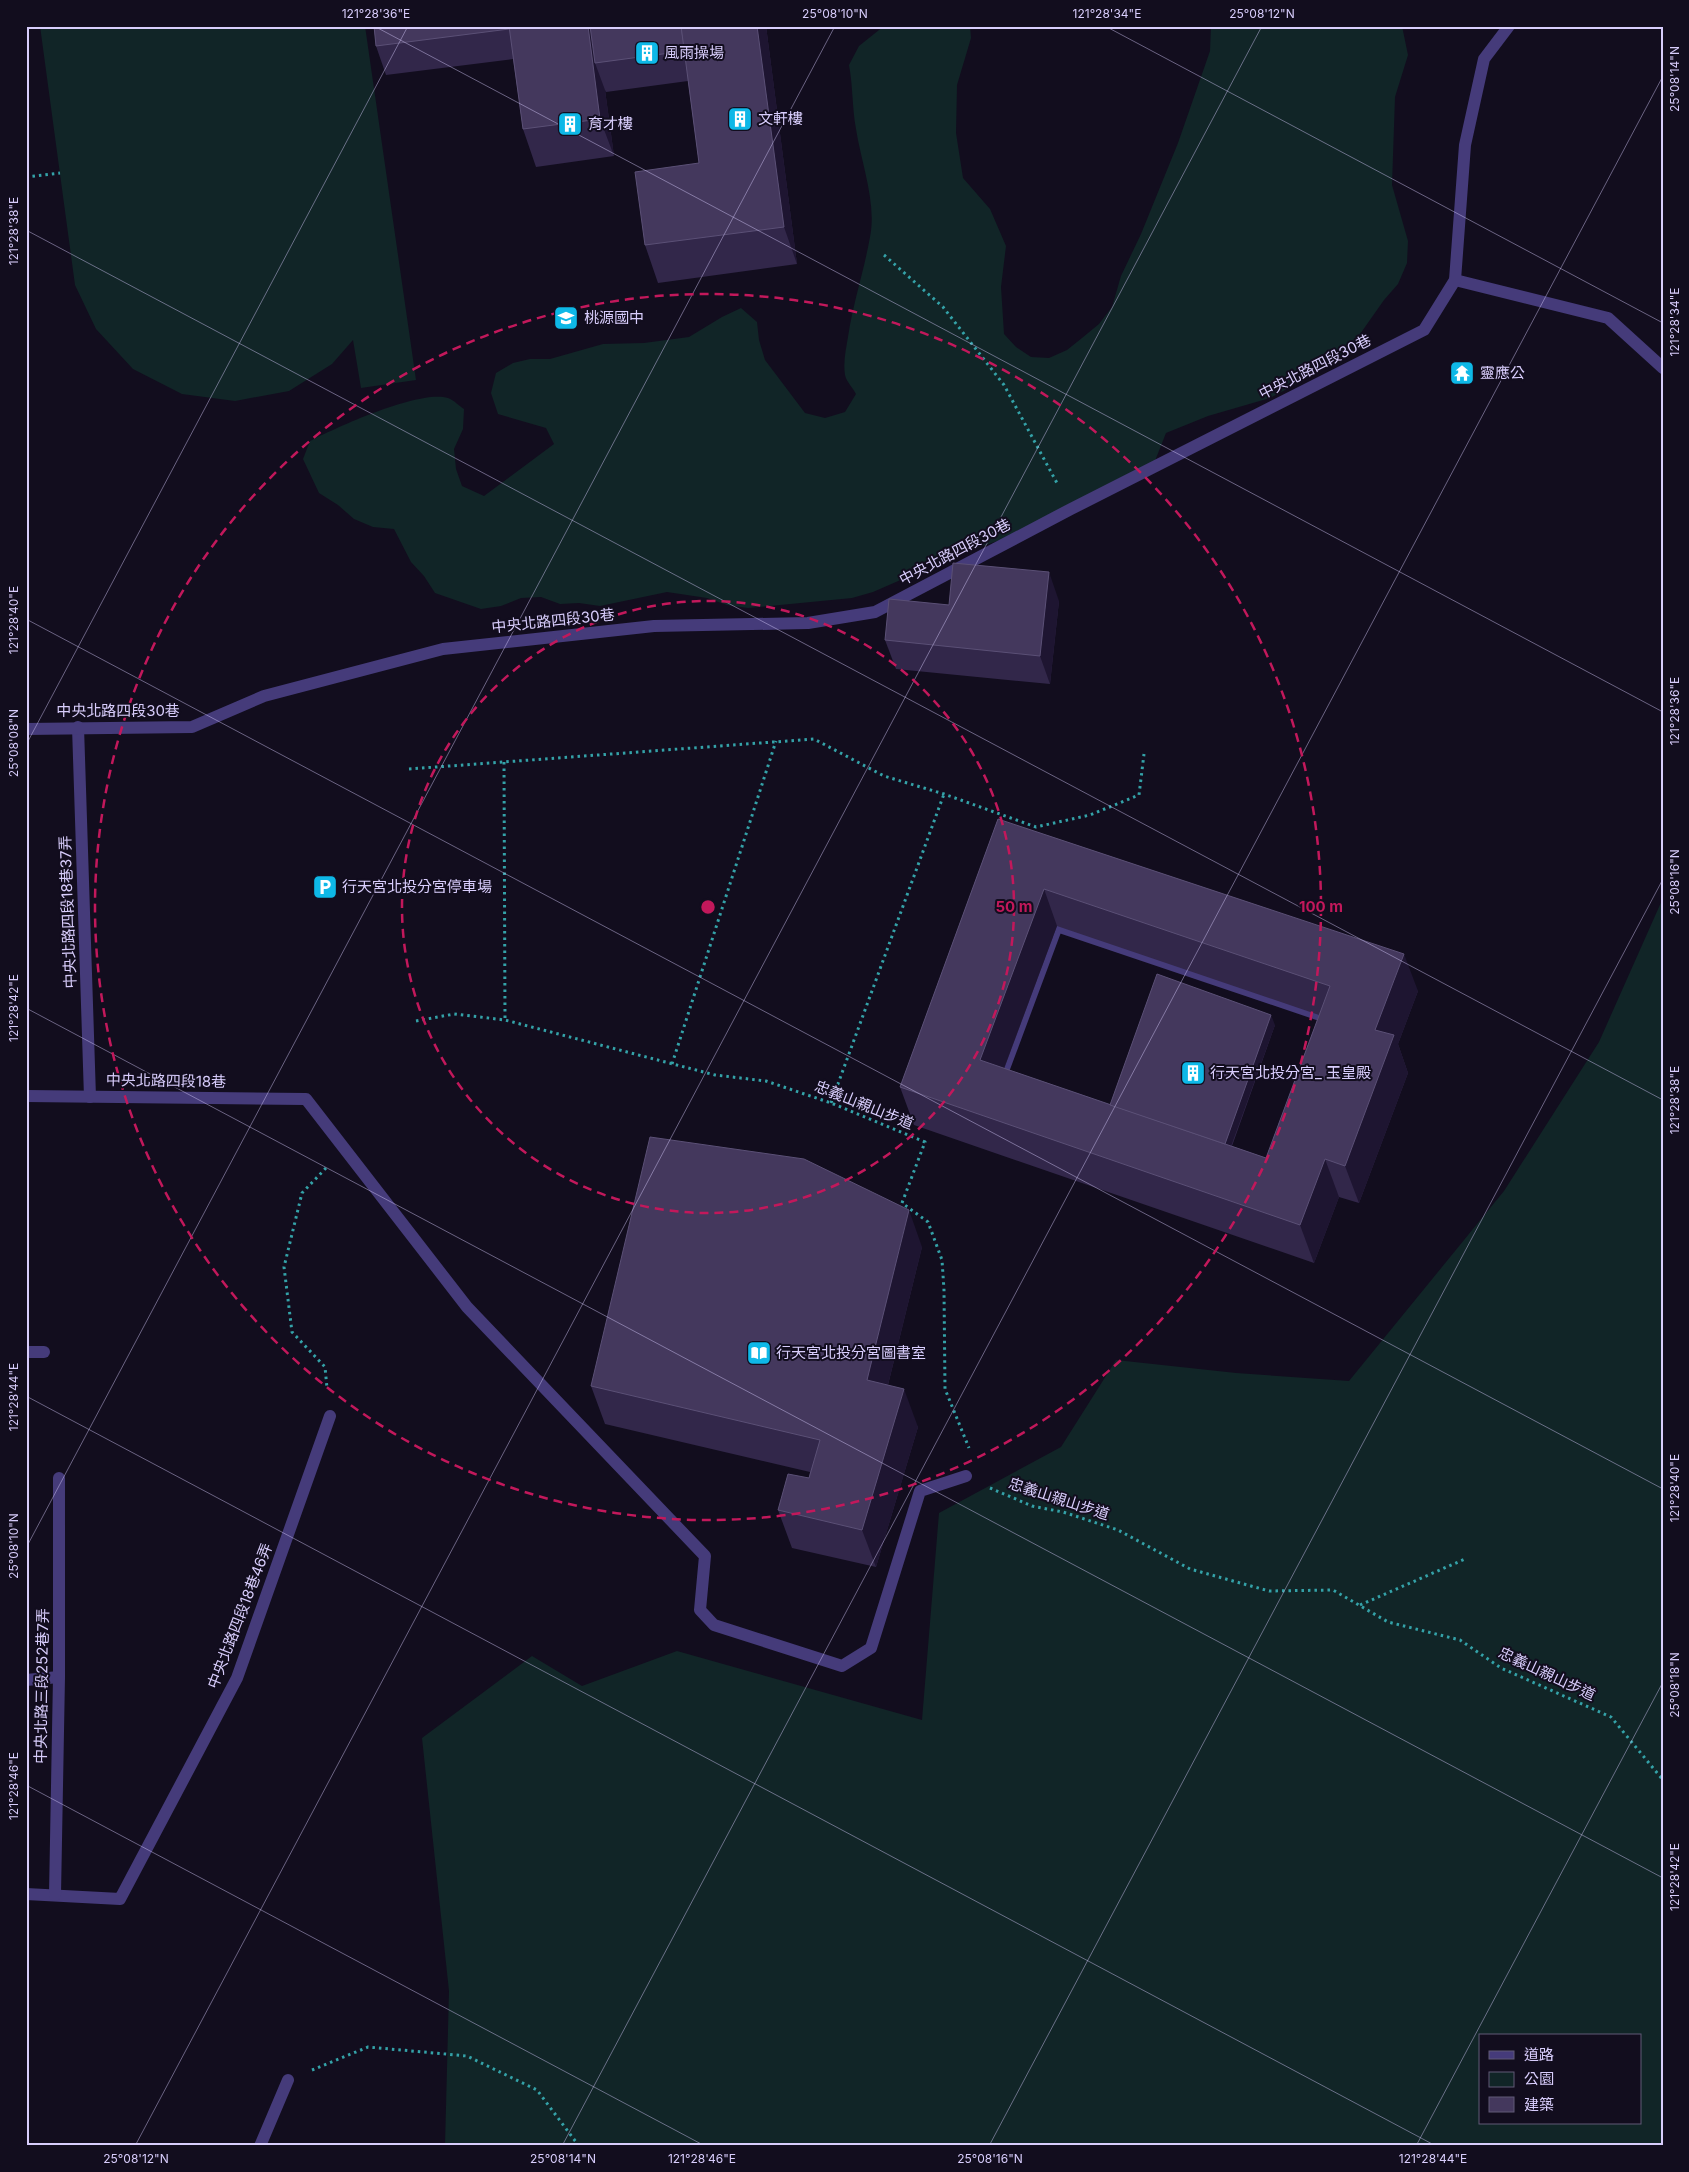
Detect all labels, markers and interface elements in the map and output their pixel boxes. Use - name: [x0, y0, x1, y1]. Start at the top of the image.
- text: 121°28'36"E: [342, 6, 410, 21]
- text: 25°08'10"N: [802, 6, 868, 21]
- text: 121°28'34"E: [1073, 6, 1141, 21]
- text: 25°08'12"N: [1229, 6, 1295, 21]
- building icon: 風雨操場: [634, 40, 660, 66]
- place label: 風雨操場: [664, 43, 724, 62]
- text: 25°08'14"N: [1667, 46, 1682, 112]
- building icon: 文軒樓: [727, 106, 753, 132]
- place label: 文軒樓: [758, 109, 803, 128]
- building icon: 育才樓: [557, 111, 583, 137]
- place label: 育才樓: [588, 114, 633, 133]
- text: 121°28'38"E: [6, 197, 21, 265]
- text: 121°28'34"E: [1667, 288, 1682, 356]
- school or university icon: 桃源國中: [553, 305, 579, 331]
- place label: 桃源國中: [584, 308, 644, 327]
- street label: 中央北路四段30巷: [1255, 330, 1374, 403]
- temple icon: 靈應公: [1449, 360, 1475, 386]
- place label: 靈應公: [1480, 363, 1525, 382]
- street label: 中央北路四段30巷: [896, 514, 1014, 589]
- text: 121°28'40"E: [6, 586, 21, 654]
- street label: 中央北路四段30巷: [490, 605, 615, 636]
- text: 121°28'36"E: [1667, 677, 1682, 745]
- street label: 中央北路四段30巷: [56, 701, 180, 720]
- text: 25°08'08"N: [6, 709, 21, 777]
- street label: 中央北路四段18巷37弄: [55, 835, 80, 989]
- text: 25°08'16"N: [1667, 849, 1682, 915]
- parking icon: 行天宮北投分宮停車場: [312, 874, 338, 900]
- place label: 行天宮北投分宮停車場: [342, 877, 492, 896]
- text: 50 m: [996, 897, 1032, 916]
- text: 100 m: [1299, 897, 1343, 916]
- centre of rings: [699, 898, 717, 916]
- text: 121°28'42"E: [6, 974, 21, 1042]
- building icon: 行天宮北投分宮_ 玉皇殿: [1180, 1060, 1206, 1086]
- place label: 行天宮北投分宮_ 玉皇殿: [1210, 1063, 1371, 1082]
- text: 121°28'38"E: [1667, 1066, 1682, 1134]
- street label: 中央北路四段18巷: [106, 1070, 226, 1091]
- street label: 忠義山親山步道: [812, 1076, 916, 1133]
- library icon: 行天宮北投分宮圖書室: [746, 1340, 772, 1366]
- place label: 行天宮北投分宮圖書室: [776, 1343, 926, 1362]
- text: 121°28'44"E: [6, 1363, 21, 1431]
- text: 121°28'40"E: [1667, 1454, 1682, 1522]
- street label: 忠義山親山步道: [1006, 1473, 1112, 1524]
- text: 25°08'10"N: [6, 1513, 21, 1579]
- street label: 中央北路四段18巷46弄: [203, 1540, 276, 1691]
- street label: 中央北路三段252巷7弄: [31, 1608, 52, 1764]
- street label: 忠義山親山步道: [1496, 1643, 1599, 1704]
- text: 25°08'18"N: [1667, 1652, 1682, 1718]
- text: 121°28'46"E: [6, 1752, 21, 1820]
- text: 121°28'42"E: [1667, 1843, 1682, 1911]
- legend: [1479, 2034, 1642, 2124]
- text: 道路: [1524, 2045, 1554, 2064]
- text: 公園: [1524, 2069, 1554, 2088]
- text: 建築: [1524, 2095, 1554, 2114]
- text: 25°08'12"N: [103, 2151, 169, 2166]
- text: 25°08'14"N: [530, 2151, 596, 2166]
- text: 121°28'46"E: [668, 2151, 736, 2166]
- text: 25°08'16"N: [957, 2151, 1023, 2166]
- text: 121°28'44"E: [1399, 2151, 1467, 2166]

